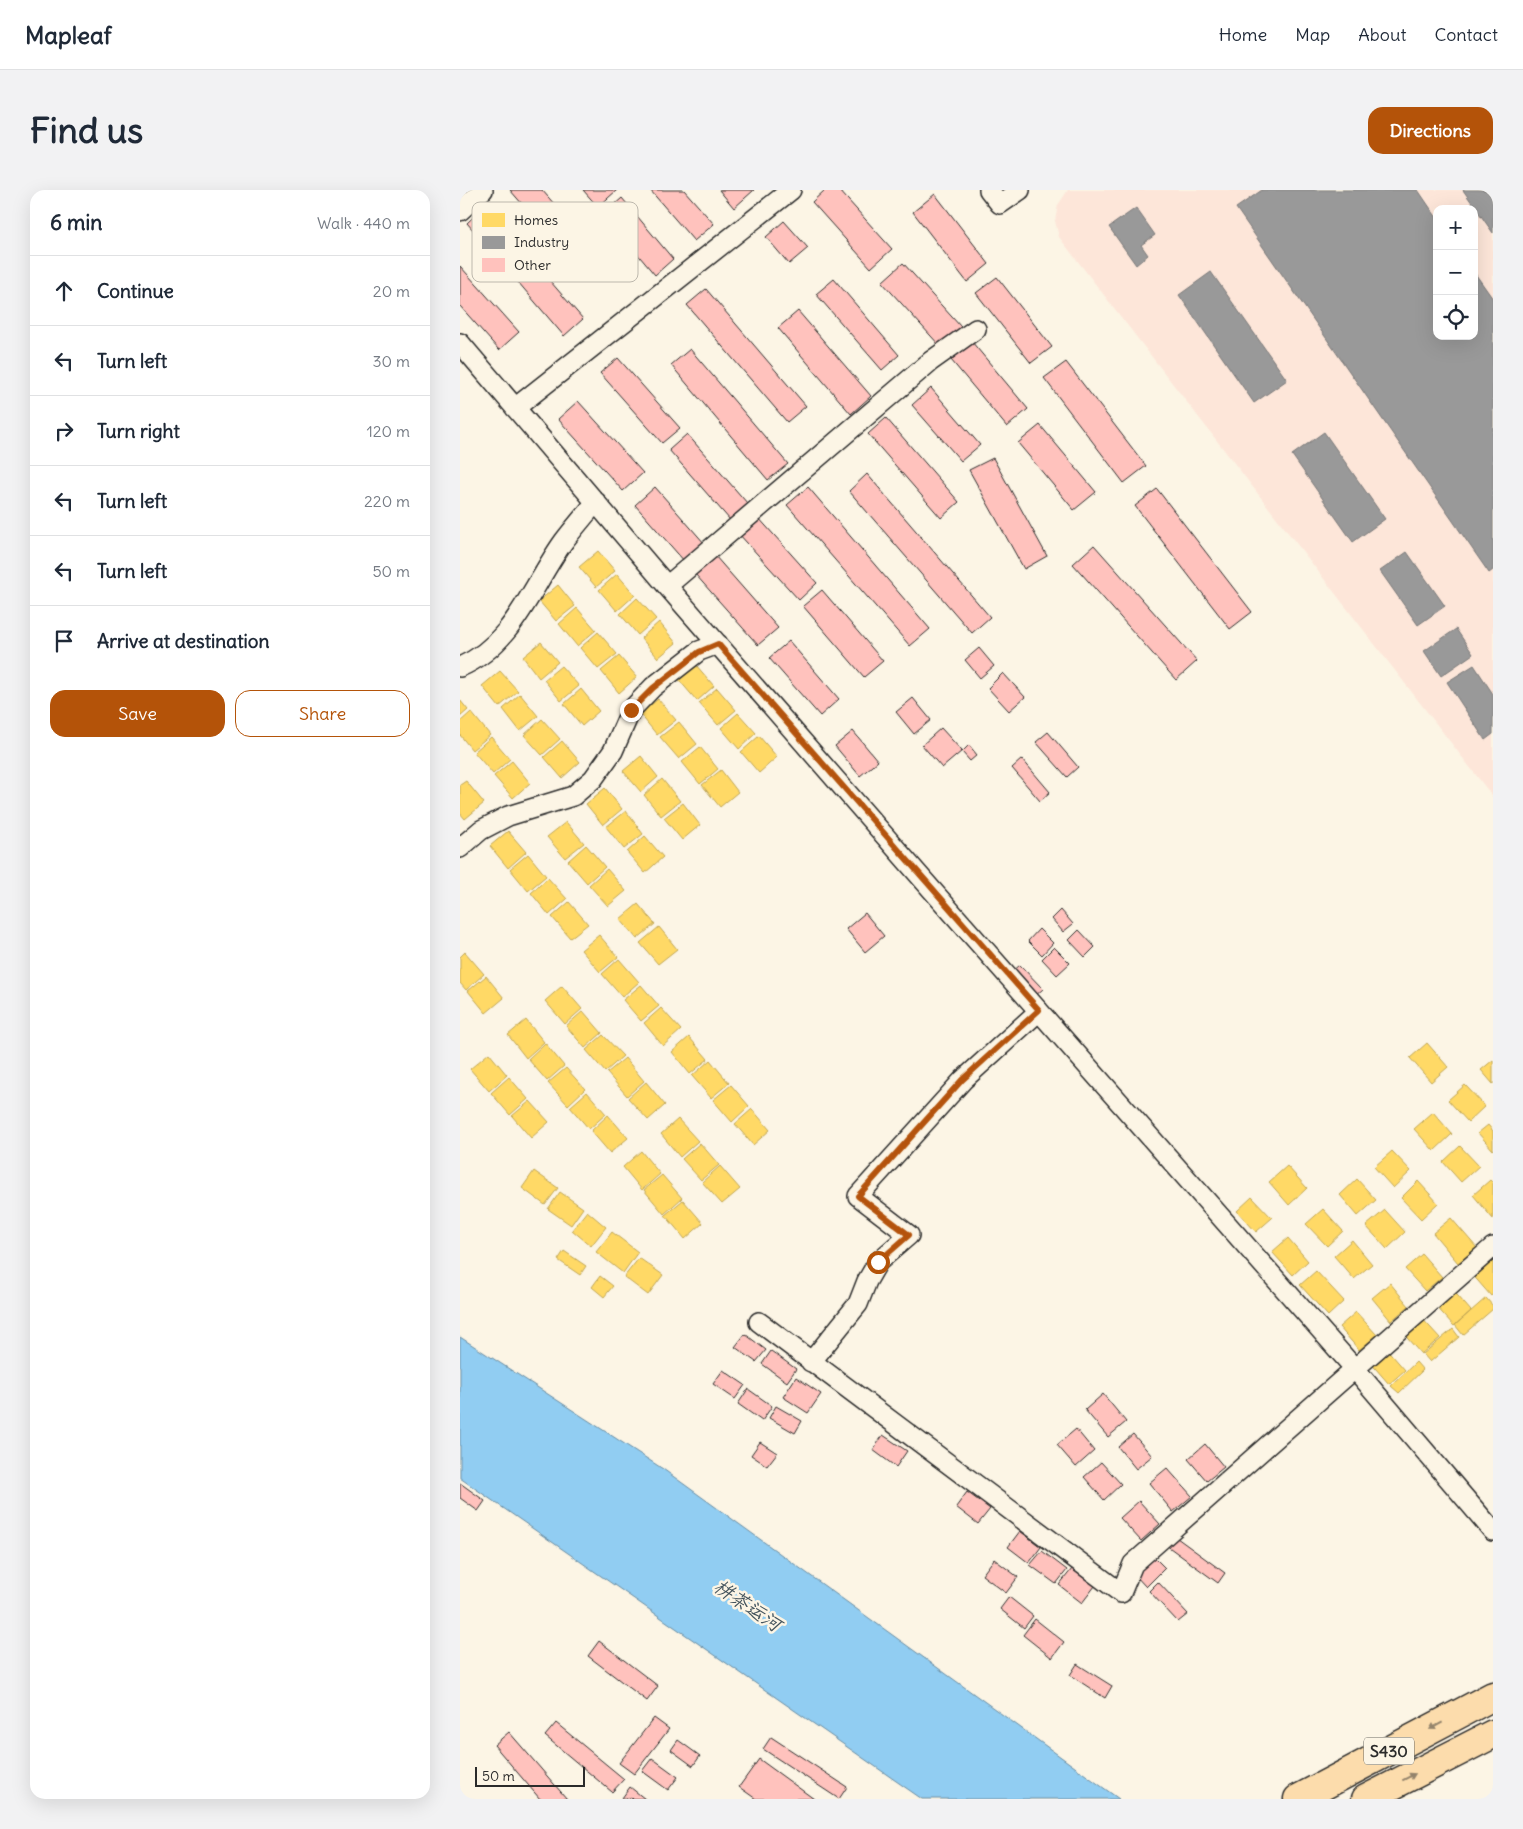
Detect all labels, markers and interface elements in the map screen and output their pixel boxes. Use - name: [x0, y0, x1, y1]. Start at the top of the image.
- text: Mapleaf: [25, 20, 112, 50]
- text: Home: [1219, 23, 1267, 46]
- text: Map: [1295, 23, 1330, 46]
- text: About: [1358, 23, 1406, 46]
- text: Contact: [1434, 23, 1498, 46]
- button: Directions: [1368, 107, 1493, 154]
- text: Find us: [30, 108, 143, 152]
- legend: [472, 202, 638, 282]
- map controls: [1433, 205, 1478, 340]
- button: +: [1433, 205, 1478, 250]
- text: 6 min: [50, 209, 102, 236]
- text: Homes: [514, 211, 558, 229]
- text: Walk · 440 m: [317, 213, 410, 233]
- text: Industry: [514, 233, 569, 251]
- button: −: [1433, 250, 1478, 295]
- text: Other: [514, 256, 551, 274]
- icon: ahead: [50, 277, 78, 305]
- text: Continue: [97, 279, 174, 303]
- text: 20 m: [373, 281, 410, 301]
- button: locate: [1433, 295, 1478, 340]
- icon: left: [50, 347, 78, 375]
- text: Turn left: [97, 349, 167, 373]
- text: 30 m: [373, 351, 410, 371]
- icon: right: [50, 417, 78, 445]
- text: Turn right: [97, 419, 180, 443]
- text: 120 m: [367, 421, 410, 441]
- icon: left: [50, 487, 78, 515]
- text: Turn left: [97, 489, 167, 513]
- text: 220 m: [364, 491, 410, 511]
- icon: left: [50, 557, 78, 585]
- text: Turn left: [97, 559, 167, 583]
- text: 50 m: [372, 561, 410, 581]
- icon: arrive: [50, 627, 78, 655]
- text: Arrive at destination: [97, 629, 270, 653]
- button: Save: [50, 690, 225, 737]
- button: Share: [235, 690, 410, 737]
- route end: [620, 699, 643, 722]
- route start: [867, 1251, 890, 1274]
- water label: 栟茶运河: [710, 1574, 789, 1638]
- one-way arrow: [1429, 1722, 1443, 1730]
- road number: S430: [1364, 1738, 1414, 1764]
- scale bar: [475, 1764, 585, 1787]
- text: 50 m: [482, 1767, 515, 1785]
- one-way arrow: [1402, 1773, 1417, 1781]

